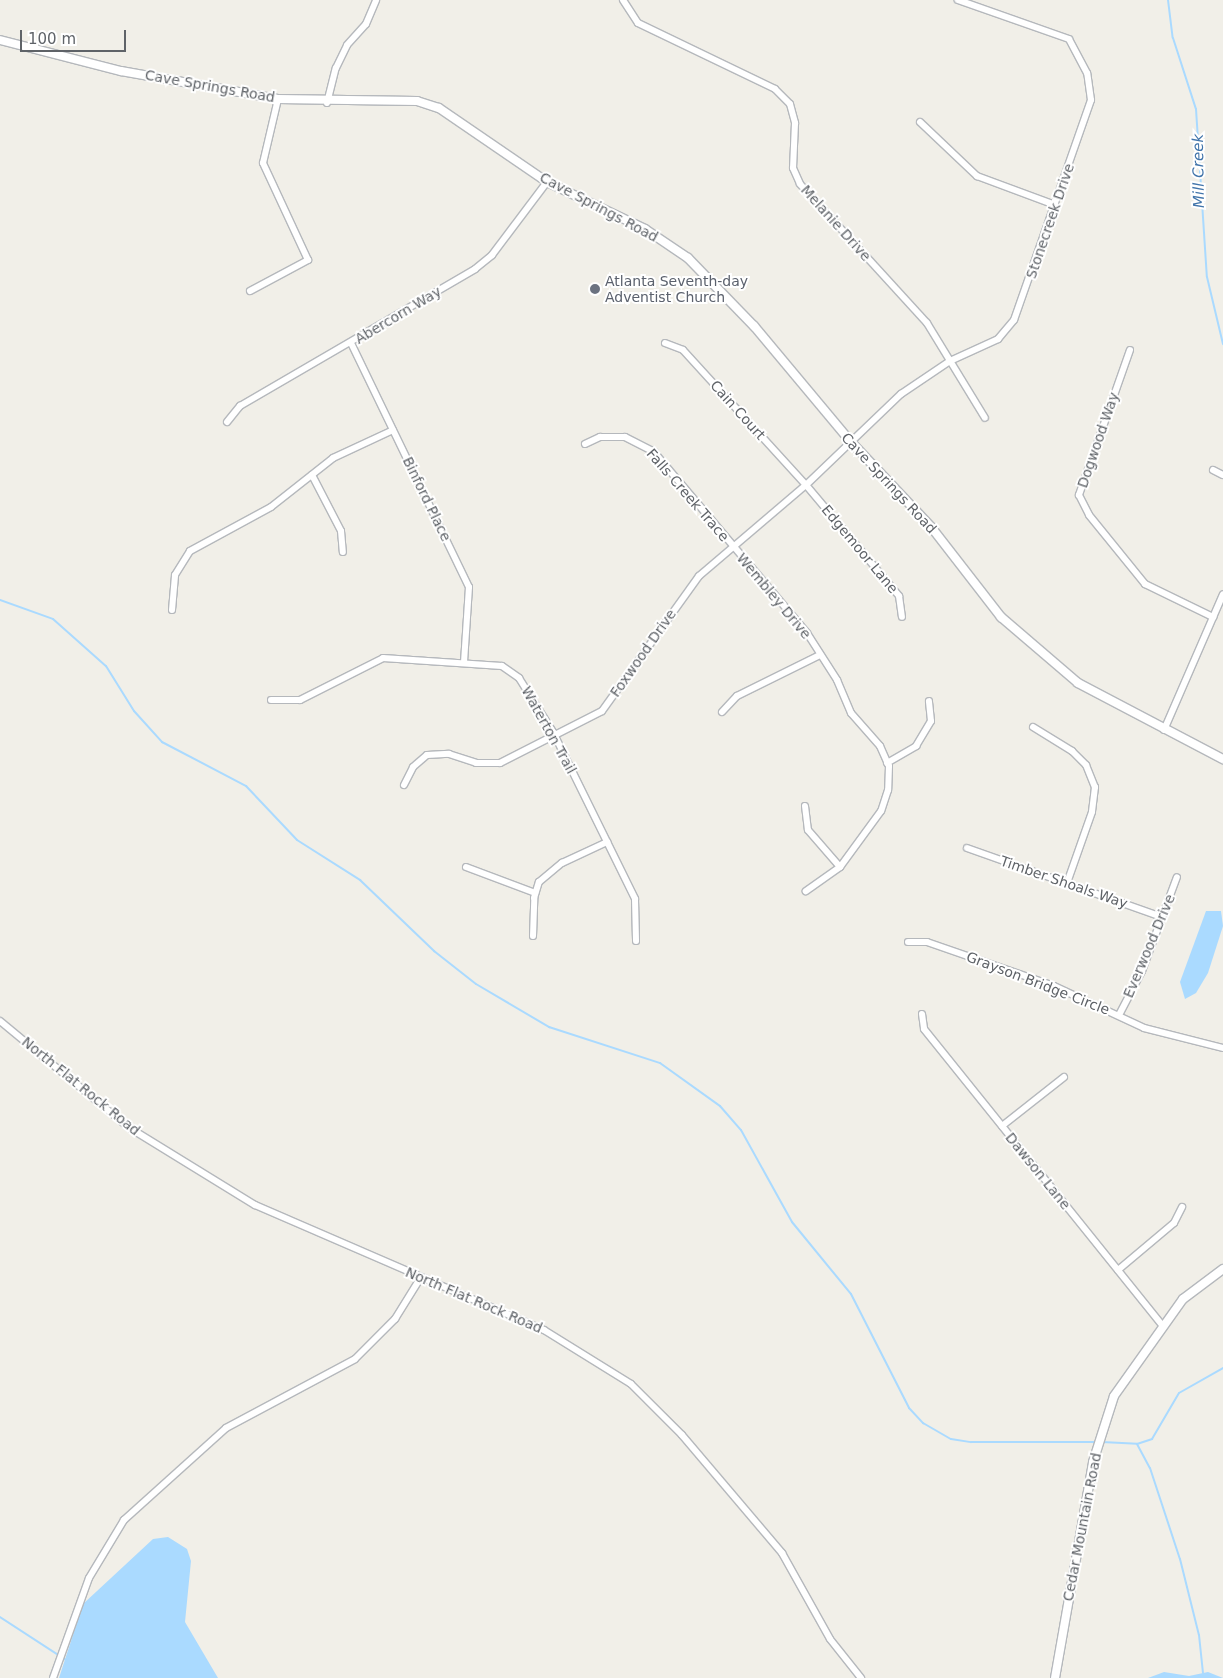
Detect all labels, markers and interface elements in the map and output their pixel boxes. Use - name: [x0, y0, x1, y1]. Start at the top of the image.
- scale bar: [22, 20, 129, 52]
- text: 100 m: [28, 30, 76, 48]
- street label: Cave Springs Road: [144, 66, 276, 106]
- water label: Mill Creek: [1189, 134, 1209, 208]
- street label: Stonecreek Drive: [1022, 161, 1078, 281]
- street label: Cave Springs Road: [537, 169, 661, 245]
- street label: Melanie Drive: [798, 182, 874, 264]
- place label: Atlanta Seventh-day Adventist Church: [605, 273, 748, 306]
- street label: Abercorn Way: [352, 283, 444, 347]
- marker: Atlanta Seventh-day Adventist Church: [589, 283, 601, 295]
- street label: Cain Court: [707, 377, 769, 443]
- street label: Dogwood Way: [1074, 390, 1122, 490]
- street label: Cave Springs Road: [838, 429, 940, 537]
- street label: Falls Creek Trace: [643, 445, 733, 545]
- street label: Binford Place: [399, 454, 455, 544]
- street label: Edgemoor Lane: [818, 501, 902, 597]
- street label: Wembley Drive: [733, 550, 815, 642]
- street label: Foxwood Drive: [607, 606, 679, 700]
- street label: Waterton Trail: [518, 683, 580, 777]
- street label: Timber Shoals Way: [998, 852, 1130, 912]
- street label: Everwood Drive: [1120, 892, 1178, 1000]
- street label: Grayson Bridge Circle: [964, 948, 1112, 1018]
- street label: North Flat Rock Road: [19, 1033, 143, 1139]
- street label: Dawson Lane: [1002, 1129, 1074, 1213]
- street label: North Flat Rock Road: [403, 1264, 545, 1336]
- street label: Cedar Mountain Road: [1059, 1451, 1105, 1603]

